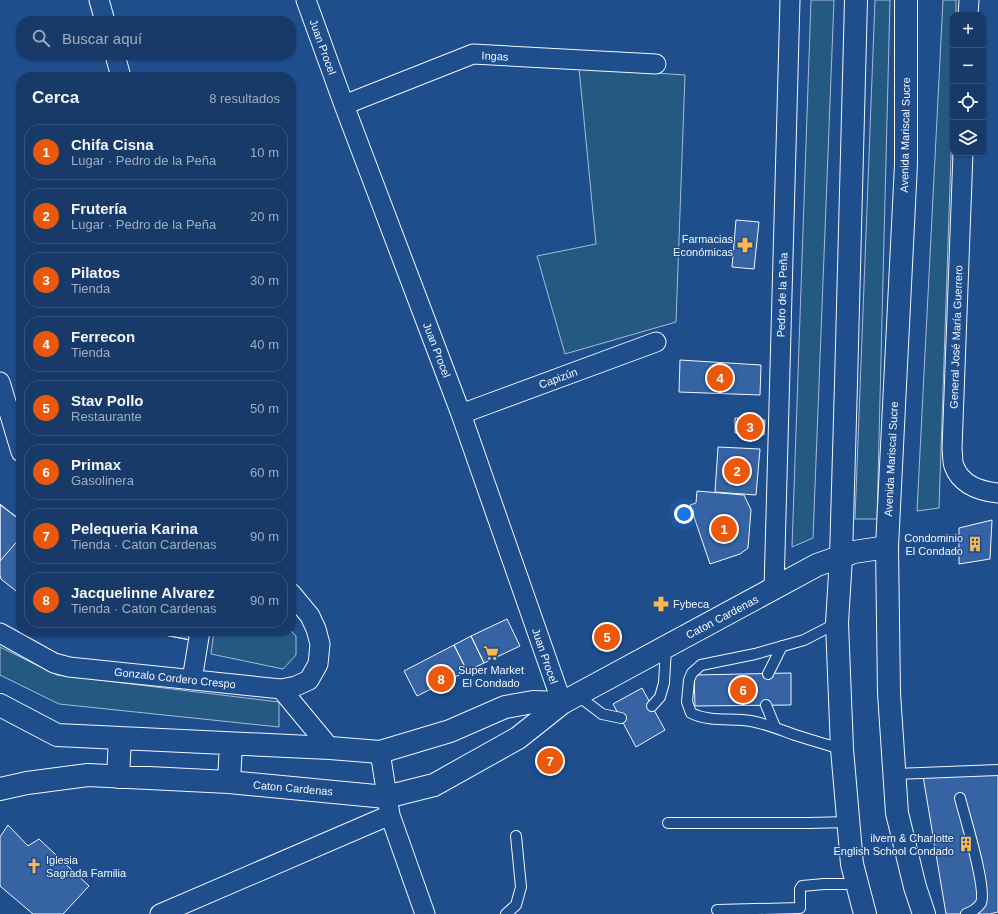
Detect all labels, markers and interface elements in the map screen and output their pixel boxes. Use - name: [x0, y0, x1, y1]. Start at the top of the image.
- map controls: [950, 12, 986, 156]
- button: +: [950, 12, 986, 48]
- search box: [16, 16, 296, 60]
- street label: Juan Procel: [307, 18, 339, 76]
- icon: search: [30, 27, 52, 49]
- text: Buscar aquí: [62, 30, 142, 47]
- button: −: [950, 48, 986, 84]
- street label: Ingas: [481, 49, 509, 63]
- street label: Avenida Mariscal Sucre: [898, 77, 912, 193]
- button: locate: [950, 84, 986, 120]
- text: Cerca: [32, 88, 79, 107]
- text: 8 resultados: [209, 91, 280, 106]
- button: layers: [950, 120, 986, 156]
- text: Chifa Cisna: [71, 136, 154, 153]
- text: 1: [42, 145, 50, 160]
- text: 10 m: [250, 145, 279, 160]
- text: Lugar · Pedro de la Peña: [71, 153, 216, 168]
- text: Frutería: [71, 200, 127, 217]
- text: 2: [42, 209, 50, 224]
- text: 20 m: [250, 209, 279, 224]
- text: Lugar · Pedro de la Peña: [71, 217, 216, 232]
- place label: Farmacias Económicas: [673, 233, 733, 258]
- pharmacy icon: Farmacias Económicas: [736, 236, 754, 254]
- street label: Pedro de la Peña: [775, 251, 790, 338]
- text: Pilatos: [71, 264, 120, 281]
- street label: General José María Guerrero: [947, 265, 965, 409]
- text: 3: [42, 273, 50, 288]
- text: 30 m: [250, 273, 279, 288]
- text: Tienda: [71, 281, 110, 296]
- street label: Juan Procel: [421, 321, 453, 379]
- text: Ferrecon: [71, 328, 135, 345]
- text: 4: [42, 337, 50, 352]
- text: 40 m: [250, 337, 279, 352]
- text: Tienda: [71, 345, 110, 360]
- pin: 4: [707, 363, 733, 393]
- street label: Capizún: [537, 365, 579, 391]
- text: Stav Pollo: [71, 392, 144, 409]
- text: 5: [42, 401, 50, 416]
- text: 50 m: [250, 401, 279, 416]
- street label: Avenida Mariscal Sucre: [882, 401, 900, 517]
- text: Restaurante: [71, 409, 142, 424]
- pin: 3: [737, 412, 763, 442]
- text: Primax: [71, 456, 121, 473]
- pin: 2: [724, 456, 750, 486]
- text: 6: [42, 465, 50, 480]
- text: 60 m: [250, 465, 279, 480]
- text: Gasolinera: [71, 473, 134, 488]
- your location: [674, 504, 694, 524]
- pin: 1: [711, 514, 737, 544]
- text: Pelequeria Karina: [71, 520, 198, 537]
- text: 7: [42, 529, 50, 544]
- text: 90 m: [250, 529, 279, 544]
- place label: Condominio El Condado: [904, 532, 963, 557]
- building icon: Condominio El Condado: [966, 535, 984, 553]
- text: Tienda · Caton Cardenas: [71, 537, 217, 552]
- text: Jacquelinne Alvarez: [71, 584, 215, 601]
- text: 8: [42, 593, 50, 608]
- text: 90 m: [250, 593, 279, 608]
- street label: Caton Cardenas: [684, 593, 761, 641]
- pharmacy icon: Fybeca: [652, 595, 670, 613]
- place label: Fybeca: [673, 598, 710, 610]
- text: Tienda · Caton Cardenas: [71, 601, 217, 616]
- pin: 5: [594, 622, 620, 652]
- street label: Juan Procel: [530, 627, 560, 685]
- supermarket icon: Super Market El Condado: [482, 644, 500, 662]
- pin: 8: [428, 664, 454, 694]
- place label: Super Market El Condado: [458, 664, 524, 689]
- street label: Gonzalo Cordero Crespo: [114, 666, 236, 690]
- pin: 6: [730, 675, 756, 705]
- pin: 7: [537, 746, 563, 776]
- street label: Caton Cardenas: [253, 779, 334, 798]
- place label: ilvem & Charlotte English School Condado: [834, 832, 954, 857]
- building icon: ilvem & Charlotte English School Condado: [957, 835, 975, 853]
- place label: Iglesia Sagrada Familia: [46, 854, 127, 879]
- church icon: Iglesia Sagrada Familia: [25, 857, 43, 875]

